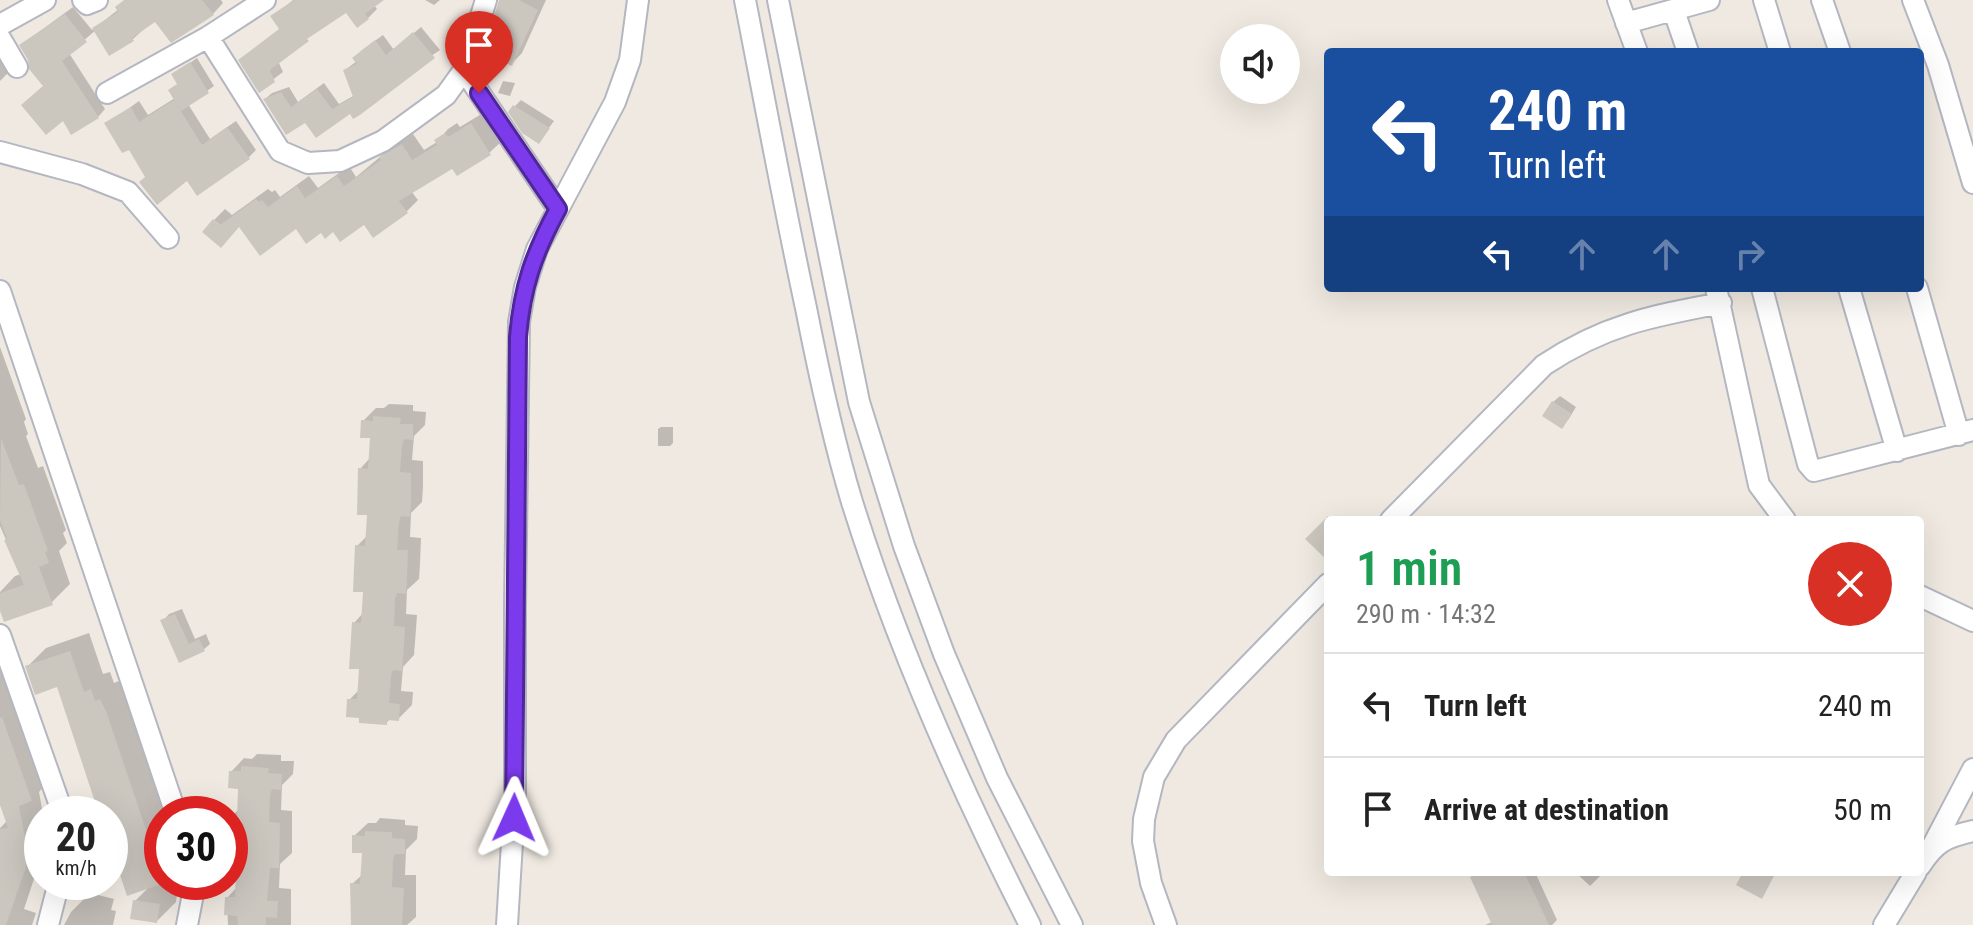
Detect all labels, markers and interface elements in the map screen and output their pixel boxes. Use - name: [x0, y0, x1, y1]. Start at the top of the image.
- pin: [445, 11, 513, 93]
- icon: arrive: [457, 23, 501, 67]
- map controls: [1220, 24, 1300, 104]
- button: sound: [1220, 24, 1300, 104]
- text: 240 m: [1488, 78, 1627, 144]
- icon: left: [1356, 80, 1460, 184]
- text: Turn left: [1488, 145, 1606, 187]
- icon: left: [1476, 232, 1520, 276]
- icon: ahead: [1560, 232, 1604, 276]
- icon: ahead: [1644, 232, 1688, 276]
- icon: right: [1728, 232, 1772, 276]
- text: 1 min: [1356, 540, 1462, 597]
- button: close: [1808, 542, 1892, 626]
- text: 290 m · 14:32: [1356, 599, 1496, 629]
- icon: left: [1356, 683, 1400, 727]
- text: Turn left: [1424, 688, 1527, 723]
- text: 240 m: [1818, 688, 1892, 723]
- position arrow: [472, 776, 556, 860]
- icon: arrive: [1356, 787, 1400, 831]
- text: Arrive at destination: [1424, 792, 1669, 827]
- text: 50 m: [1833, 792, 1892, 827]
- speed limit sign: 30: [144, 796, 248, 900]
- text: 20: [56, 814, 96, 861]
- text: km/h: [55, 856, 97, 880]

